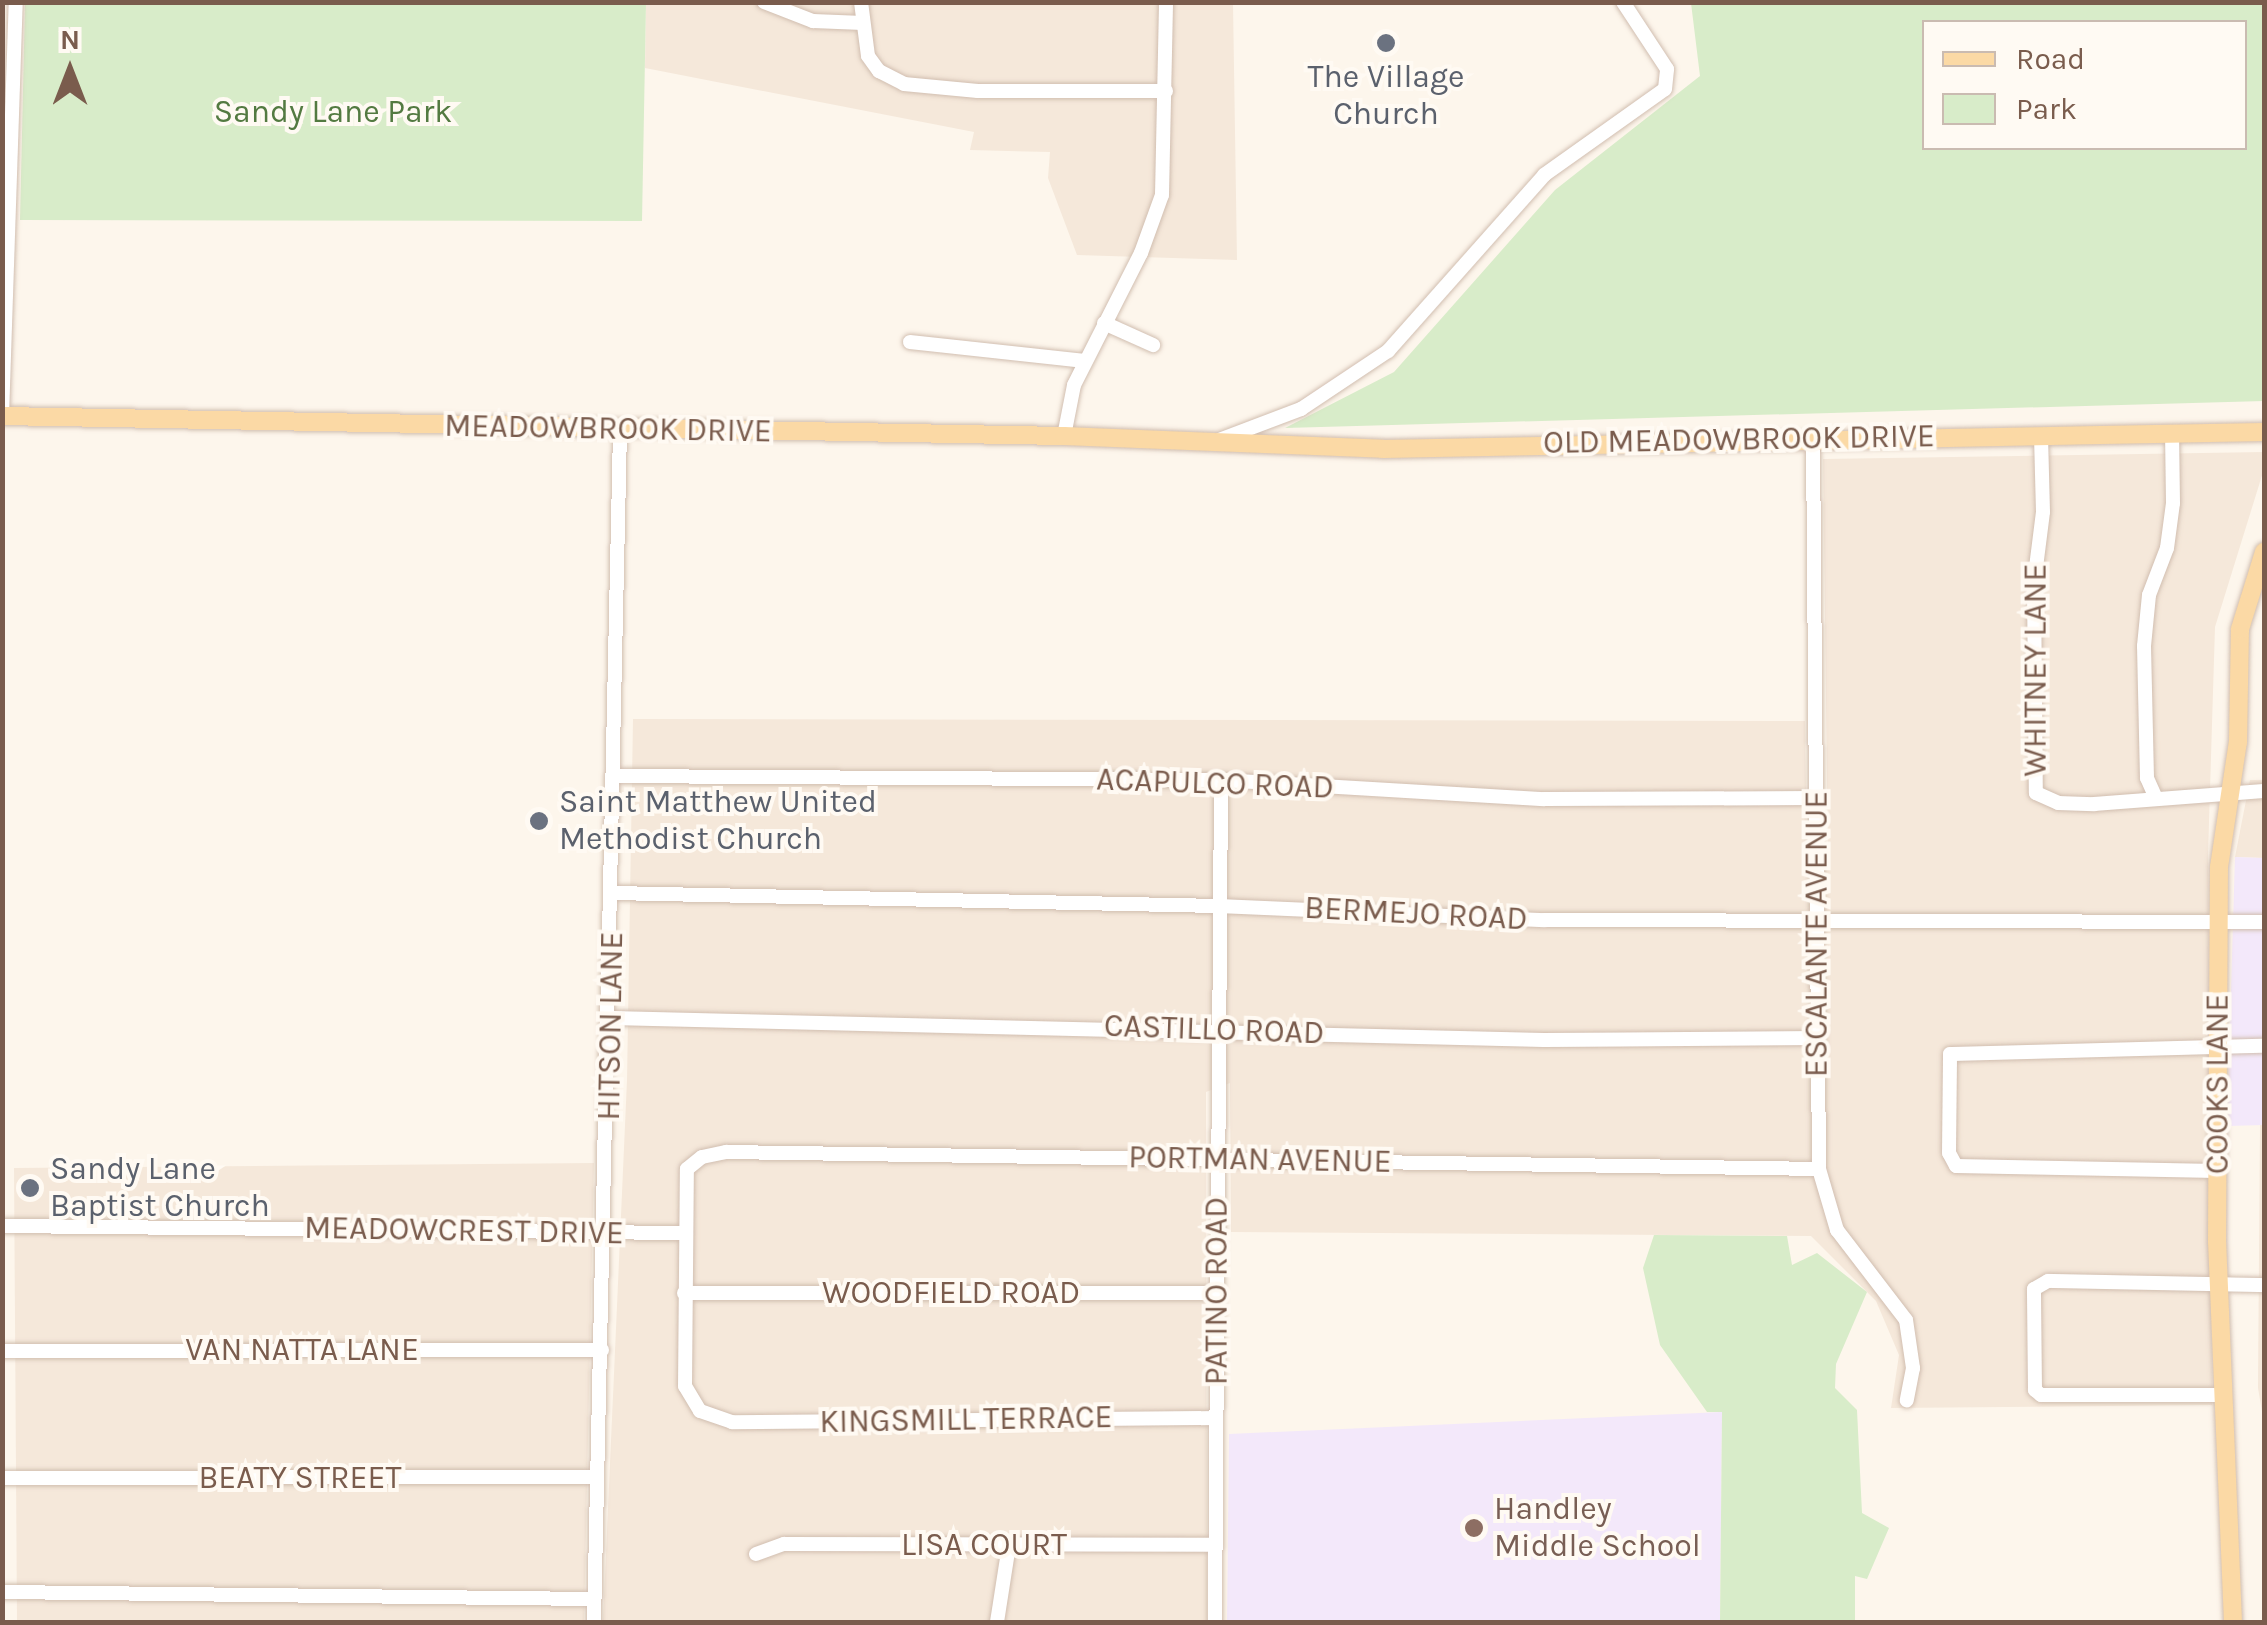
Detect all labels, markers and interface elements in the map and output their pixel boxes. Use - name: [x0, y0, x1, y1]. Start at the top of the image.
- north arrow: [20, 20, 120, 120]
- legend: [1922, 20, 2247, 150]
- text: N: [60, 23, 80, 56]
- marker: The Village Church: [1375, 32, 1397, 54]
- text: Road: [2016, 41, 2085, 77]
- place label: The Village Church: [1308, 59, 1464, 134]
- text: Park: [2016, 91, 2077, 127]
- park label: Sandy Lane Park: [214, 93, 452, 131]
- street label: MEADOWBROOK DRIVE: [444, 407, 772, 451]
- street label: OLD MEADOWBROOK DRIVE: [1543, 417, 1935, 463]
- street label: WHITNEY LANE: [2017, 563, 2055, 777]
- street label: ACAPULCO ROAD: [1096, 761, 1334, 807]
- place label: Saint Matthew United Methodist Church: [559, 784, 877, 859]
- street label: ESCALANTE AVENUE: [1798, 791, 1836, 1077]
- marker: Saint Matthew United Methodist Church: [528, 810, 550, 832]
- street label: BERMEJO ROAD: [1303, 889, 1529, 939]
- street label: HITSON LANE: [590, 931, 632, 1121]
- street label: COOKS LANE: [2199, 994, 2237, 1174]
- street label: CASTILLO ROAD: [1103, 1007, 1325, 1053]
- street label: PORTMAN AVENUE: [1128, 1139, 1392, 1181]
- place label: Sandy Lane Baptist Church: [50, 1151, 270, 1226]
- marker: Sandy Lane Baptist Church: [19, 1177, 41, 1199]
- street label: PATINO ROAD: [1198, 1197, 1236, 1385]
- street label: MEADOWCREST DRIVE: [304, 1209, 624, 1253]
- street label: WOODFIELD ROAD: [822, 1274, 1080, 1312]
- street label: VAN NATTA LANE: [185, 1331, 419, 1369]
- street label: KINGSMILL TERRACE: [819, 1398, 1113, 1442]
- street label: BEATY STREET: [198, 1459, 402, 1497]
- place label: Handley Middle School: [1494, 1491, 1701, 1566]
- marker: Handley Middle School: [1463, 1517, 1485, 1539]
- street label: LISA COURT: [901, 1526, 1067, 1564]

